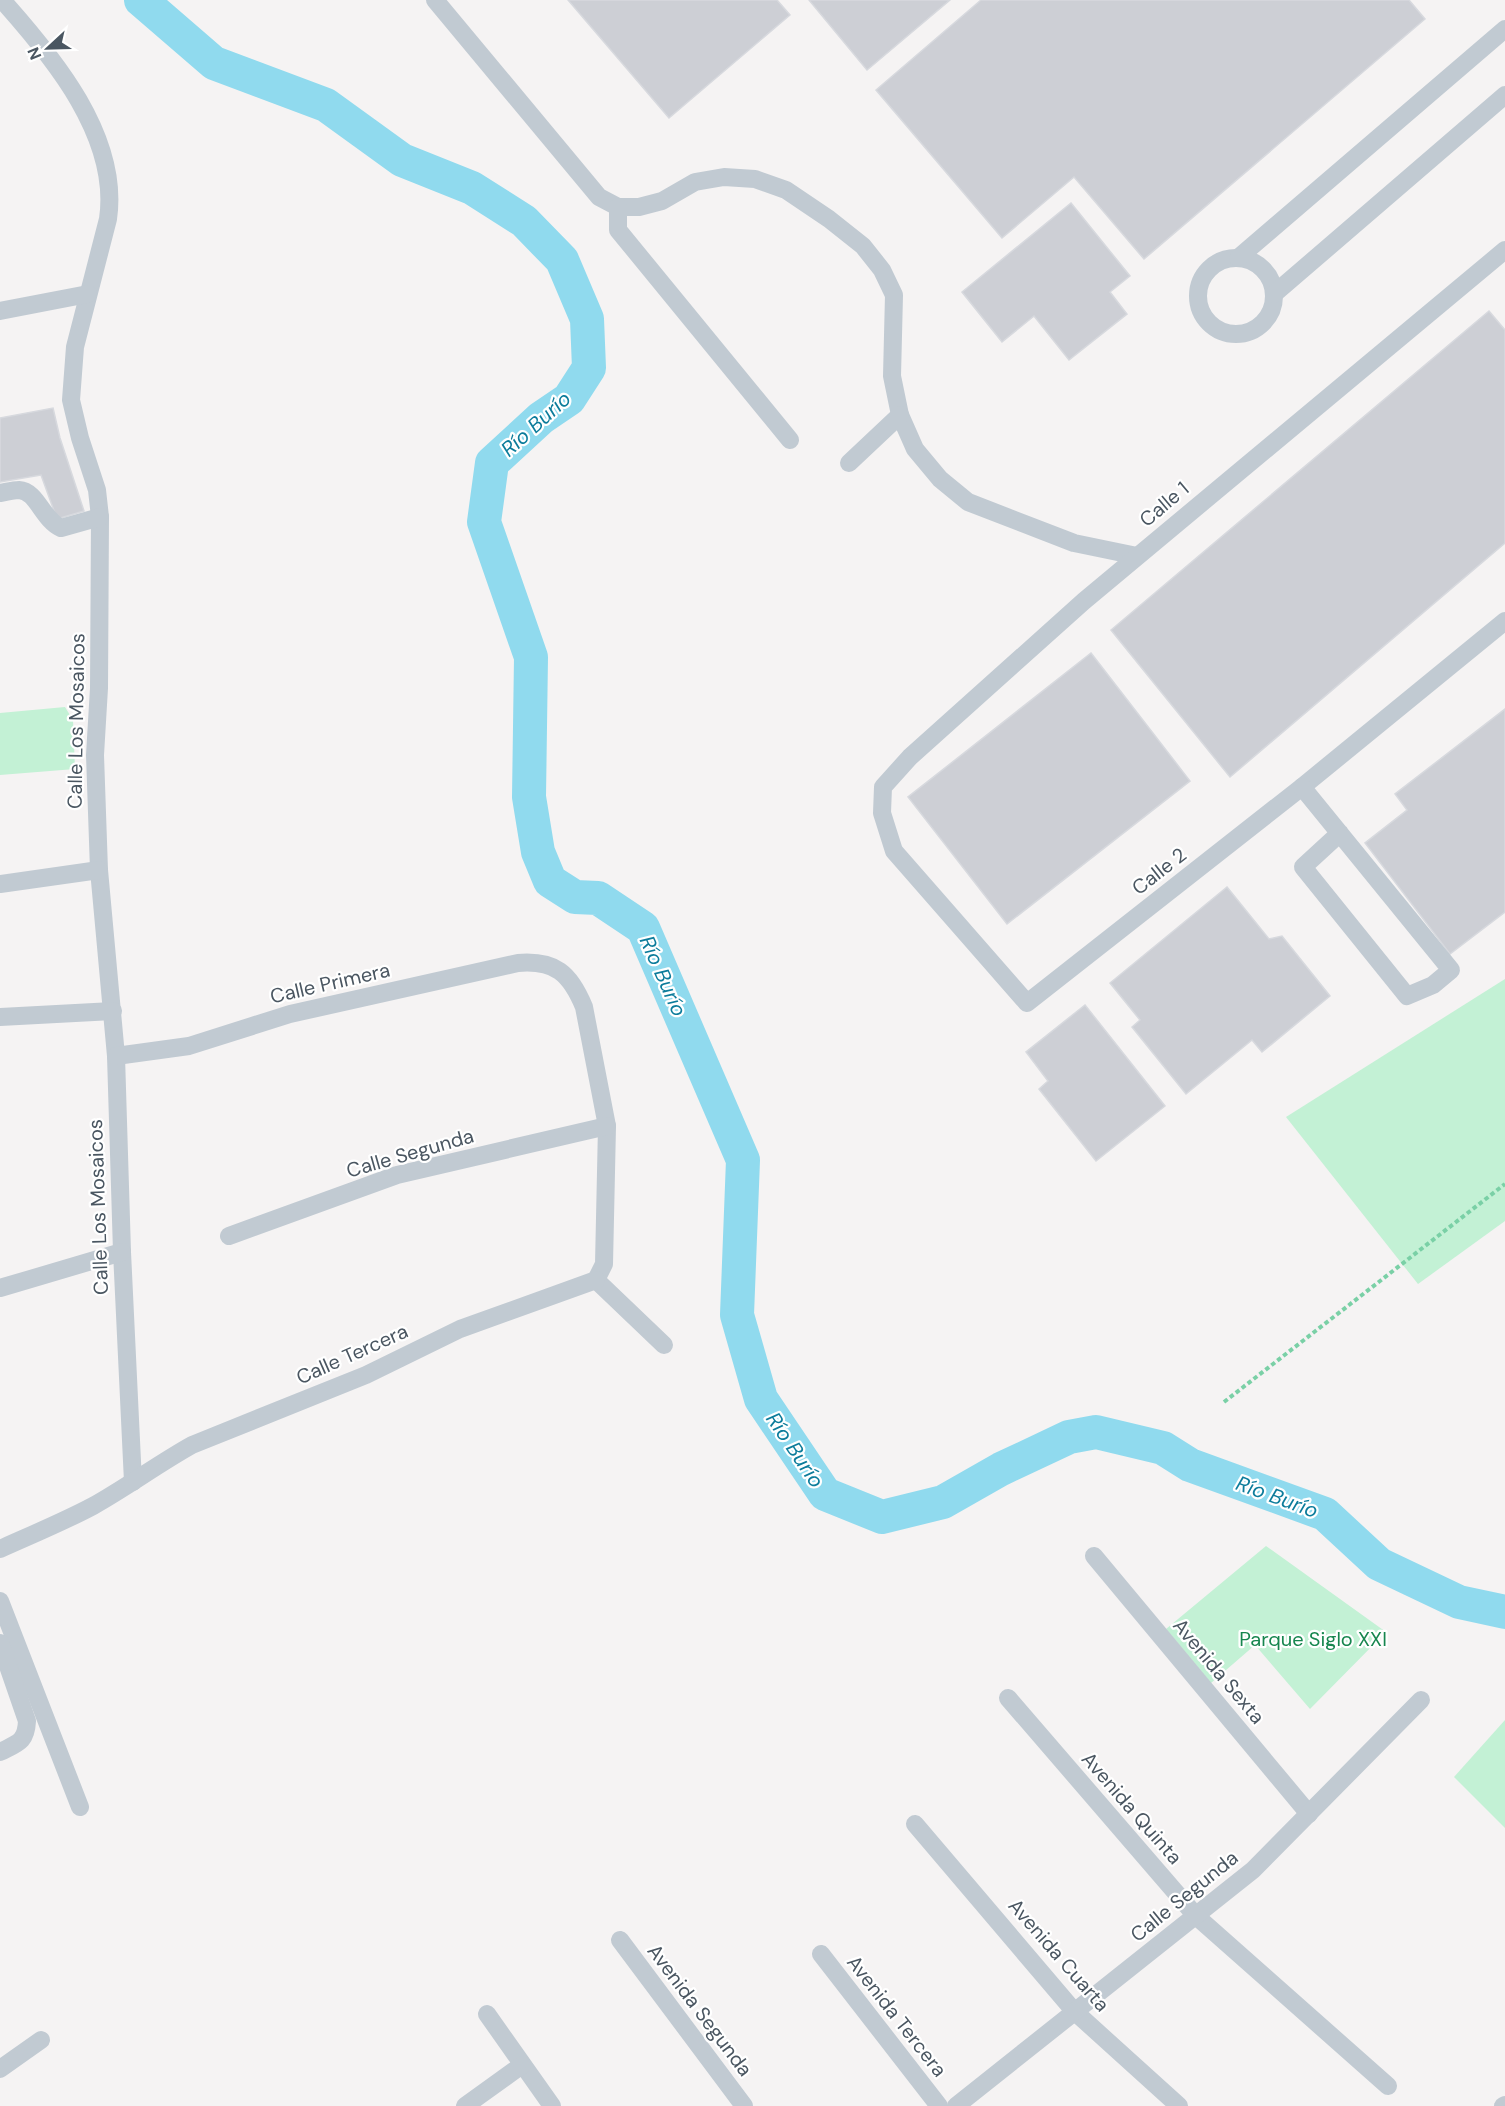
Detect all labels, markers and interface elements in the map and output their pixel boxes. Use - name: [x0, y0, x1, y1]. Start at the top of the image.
- north arrow: [18, 18, 78, 78]
- text: N: [23, 44, 46, 63]
- water label: Río Burío: [495, 385, 577, 463]
- street label: Calle 1: [1134, 476, 1194, 532]
- street label: Calle Los Mosaicos: [61, 633, 91, 809]
- street label: Calle 2: [1126, 842, 1192, 900]
- water label: Río Burío: [633, 931, 693, 1021]
- street label: Calle Primera: [268, 957, 392, 1009]
- street label: Calle Los Mosaicos: [82, 1119, 114, 1295]
- street label: Calle Segunda: [343, 1122, 477, 1184]
- street label: Calle Tercera: [292, 1318, 412, 1390]
- water label: Río Burío: [760, 1407, 830, 1493]
- water label: Río Burío: [1232, 1469, 1322, 1525]
- street label: Avenida Sexta: [1167, 1613, 1271, 1729]
- park label: Parque Siglo XXI: [1239, 1626, 1387, 1652]
- street label: Avenida Quinta: [1076, 1746, 1188, 1870]
- street label: Calle Segunda: [1125, 1845, 1243, 1947]
- street label: Avenida Cuarta: [1003, 1893, 1115, 2017]
- street label: Avenida Segunda: [642, 1939, 758, 2081]
- street label: Avenida Tercera: [841, 1950, 953, 2082]

